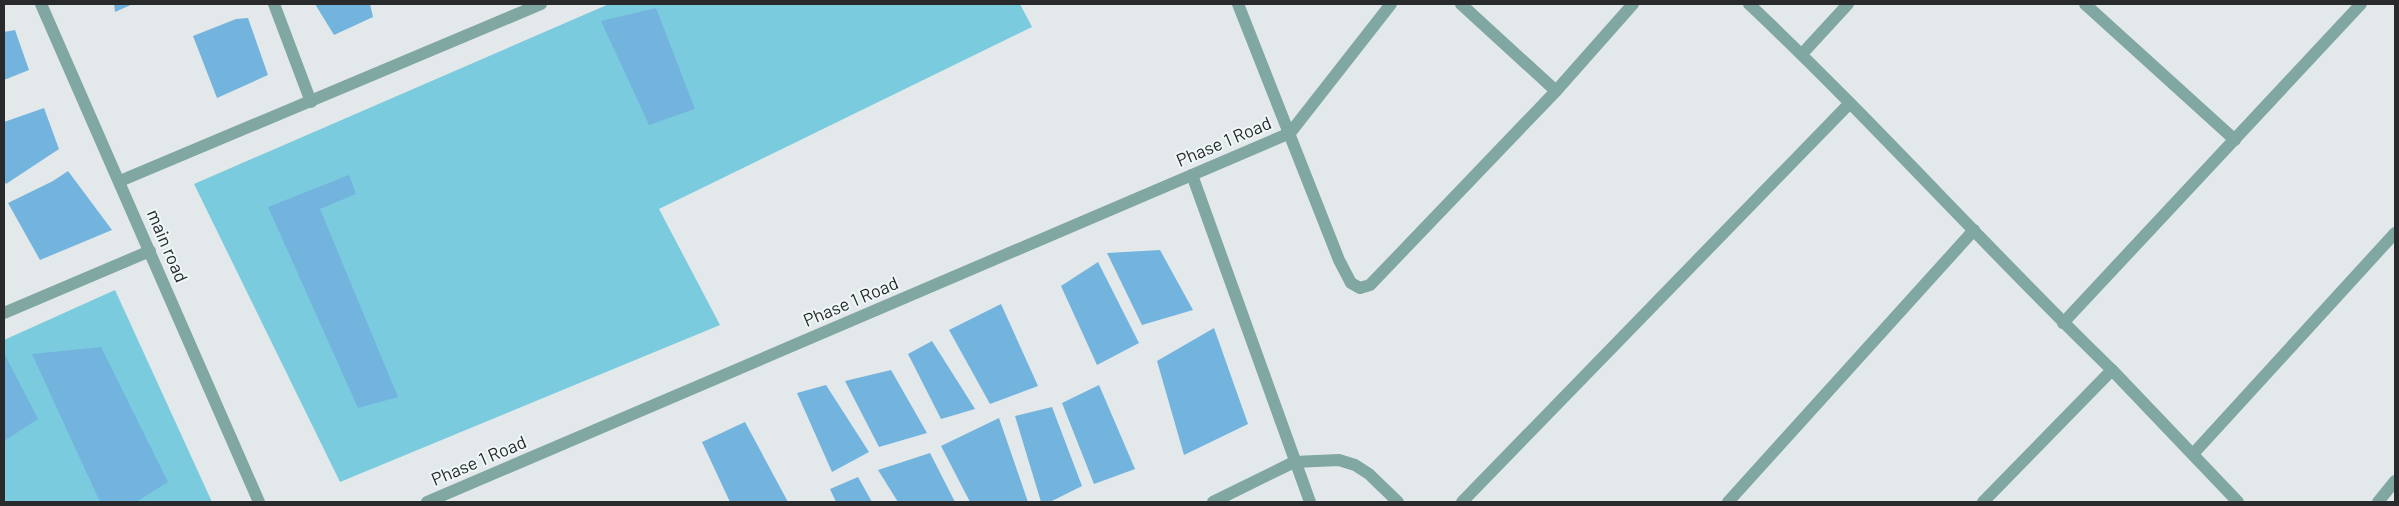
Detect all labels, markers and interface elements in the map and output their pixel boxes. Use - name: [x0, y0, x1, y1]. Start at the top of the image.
- street label: Phase 1 Road: [1173, 111, 1274, 171]
- street label: main road: [143, 206, 193, 285]
- street label: Phase 1 Road: [800, 271, 901, 331]
- street label: Phase 1 Road: [428, 430, 529, 490]

